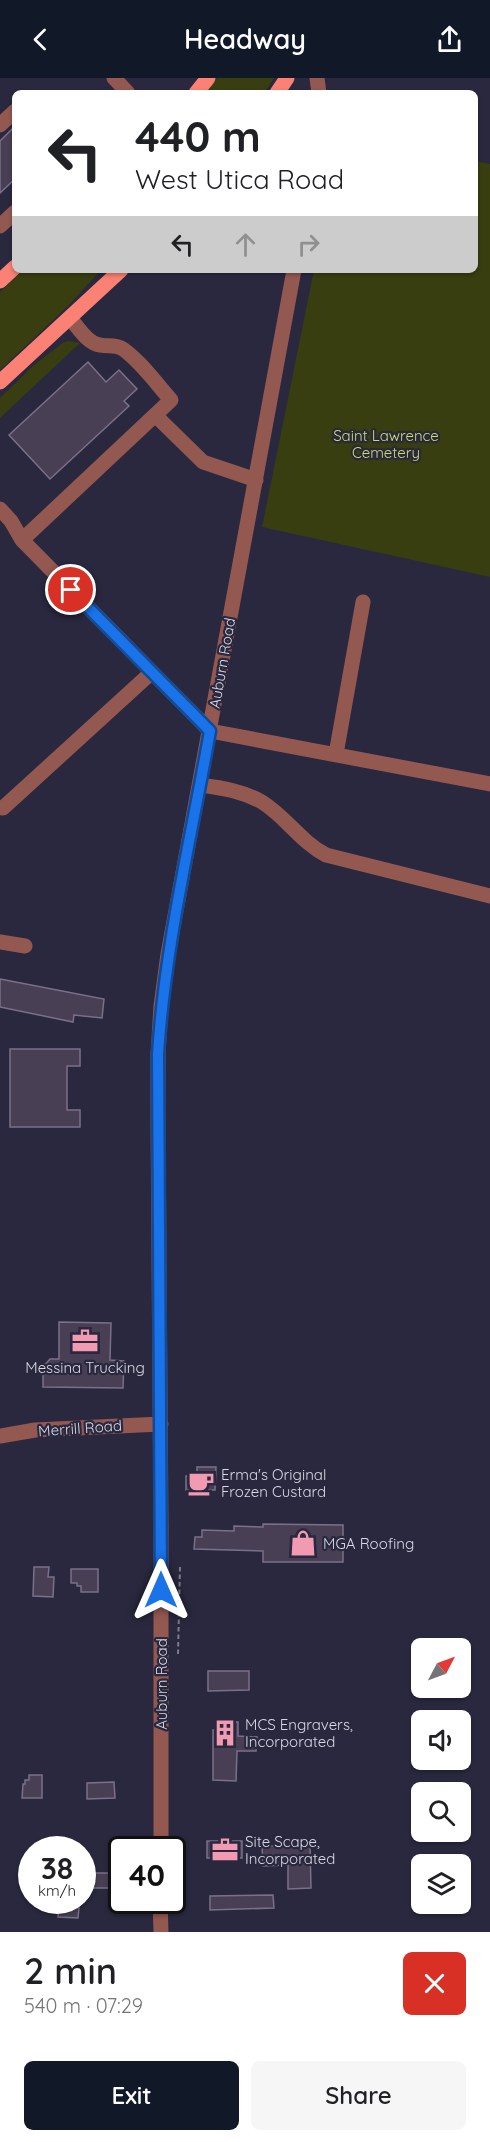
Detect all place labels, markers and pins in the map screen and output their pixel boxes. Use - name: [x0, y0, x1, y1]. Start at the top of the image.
- pin: [45, 564, 96, 615]
- office icon: Messina Trucking: [70, 1326, 100, 1356]
- place label: Messina Trucking: [25, 1358, 145, 1377]
- place label: Erma's Original Frozen Custard: [221, 1465, 326, 1501]
- cafe icon: Erma's Original Frozen Custard: [186, 1468, 216, 1498]
- shop icon: MGA Roofing: [288, 1528, 318, 1558]
- place label: MGA Roofing: [323, 1534, 414, 1553]
- place label: MCS Engravers, Incorporated: [245, 1715, 353, 1751]
- building icon: MCS Engravers, Incorporated: [210, 1718, 240, 1748]
- place label: Site Scape, Incorporated: [245, 1832, 335, 1868]
- office icon: Site Scape, Incorporated: [210, 1835, 240, 1865]

